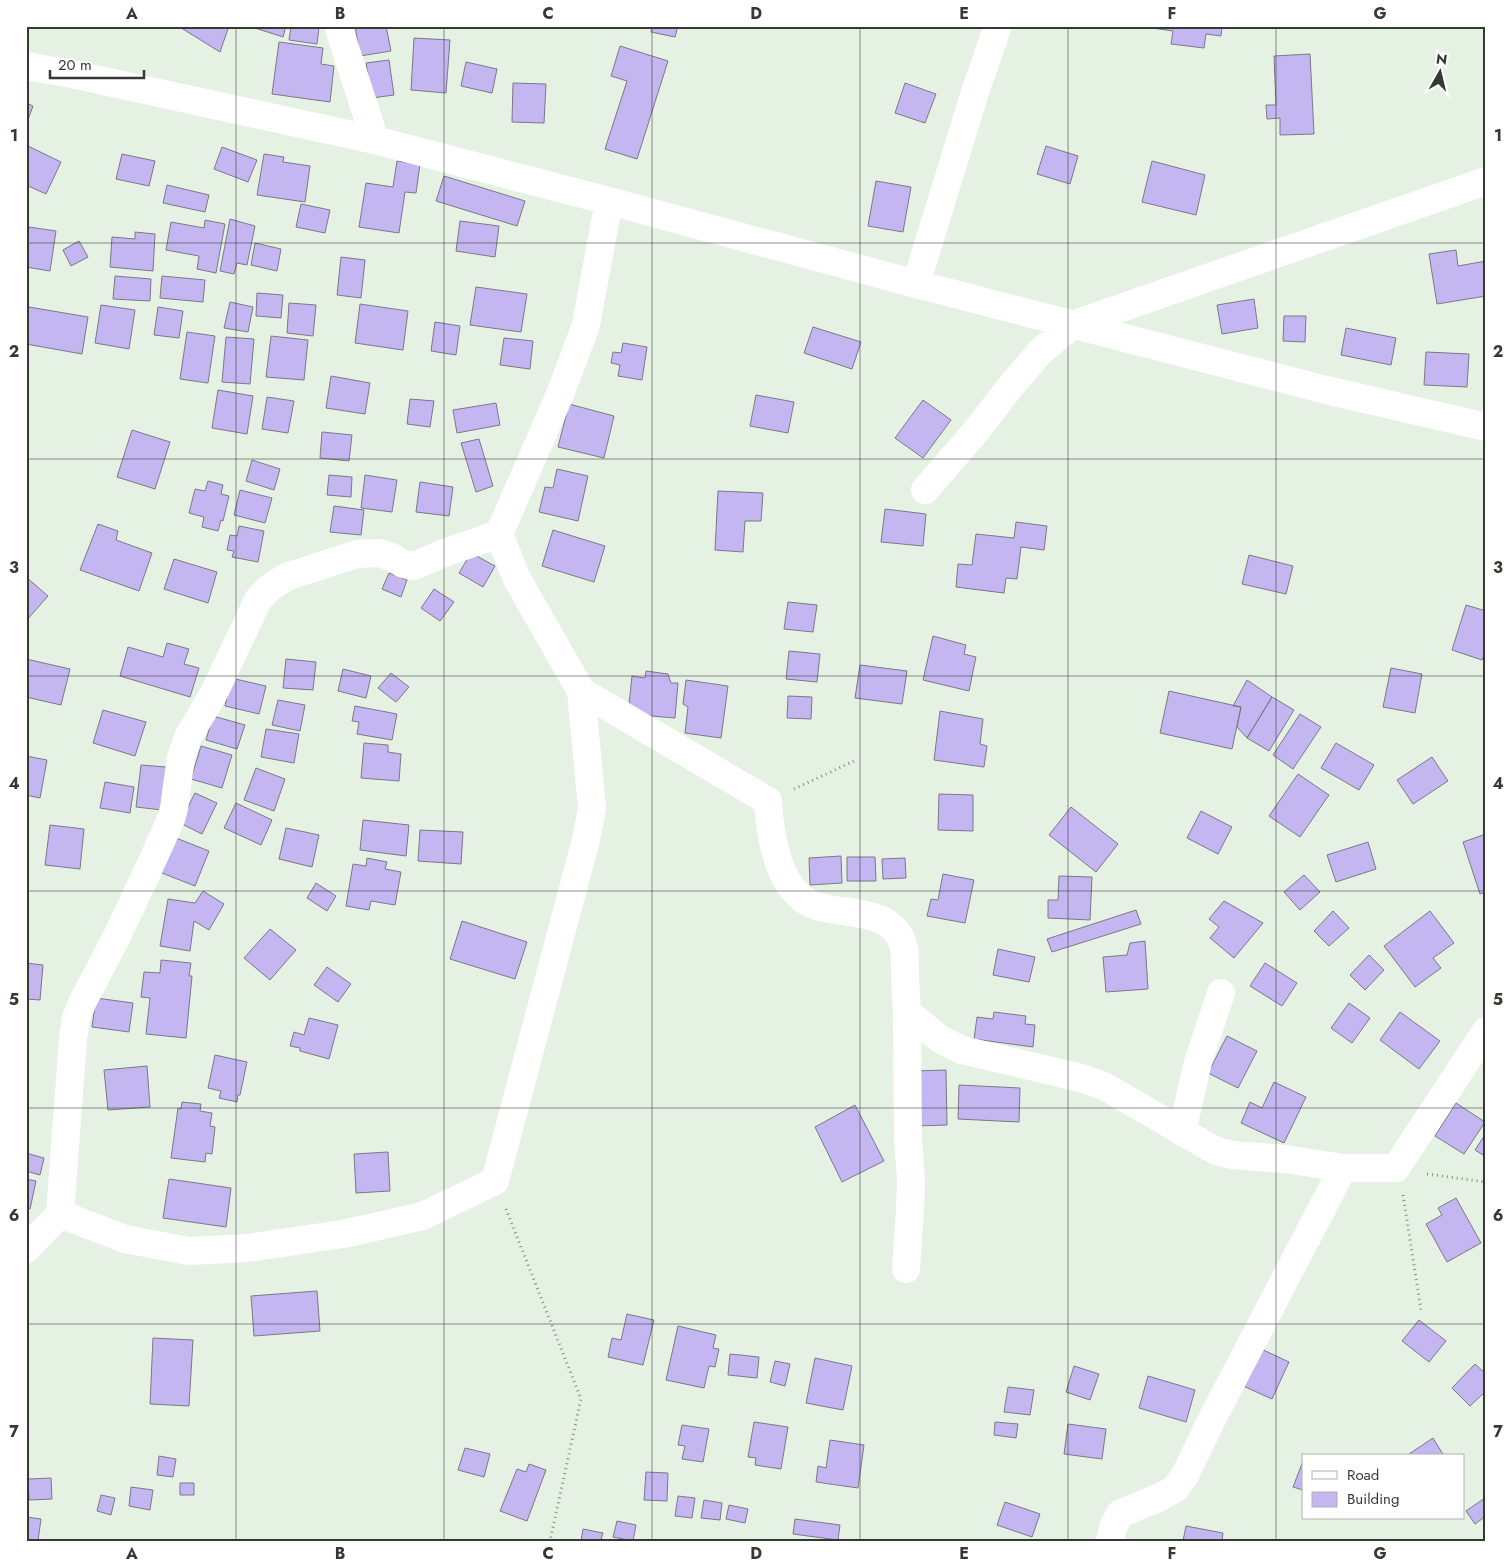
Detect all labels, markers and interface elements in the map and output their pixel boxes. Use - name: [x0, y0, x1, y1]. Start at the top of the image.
- text: A: [125, 2, 138, 25]
- text: B: [335, 2, 345, 25]
- text: C: [542, 2, 554, 25]
- text: D: [750, 2, 762, 25]
- text: E: [959, 2, 969, 25]
- text: F: [1168, 2, 1176, 25]
- text: G: [1373, 2, 1387, 25]
- scale bar: [50, 48, 144, 80]
- north arrow: [1414, 48, 1464, 98]
- text: N: [1435, 48, 1449, 70]
- text: 20 m: [58, 54, 92, 76]
- text: 1: [10, 124, 18, 147]
- text: 1: [1494, 124, 1502, 147]
- text: 2: [9, 340, 19, 363]
- text: 2: [1493, 340, 1503, 363]
- text: 3: [9, 556, 19, 579]
- text: 3: [1493, 556, 1503, 579]
- text: 4: [8, 772, 20, 795]
- text: 4: [1492, 772, 1504, 795]
- text: 5: [9, 988, 19, 1011]
- text: 5: [1493, 988, 1503, 1011]
- text: 6: [9, 1204, 19, 1227]
- text: 6: [1493, 1204, 1503, 1227]
- text: 7: [9, 1420, 19, 1443]
- text: 7: [1493, 1420, 1503, 1443]
- legend: [1302, 1454, 1464, 1520]
- text: Road: [1347, 1464, 1379, 1486]
- text: Building: [1347, 1488, 1399, 1510]
- text: A: [125, 1542, 138, 1565]
- text: B: [335, 1542, 345, 1565]
- text: C: [542, 1542, 554, 1565]
- text: D: [750, 1542, 762, 1565]
- text: E: [959, 1542, 969, 1565]
- text: F: [1168, 1542, 1176, 1565]
- text: G: [1373, 1542, 1387, 1565]

